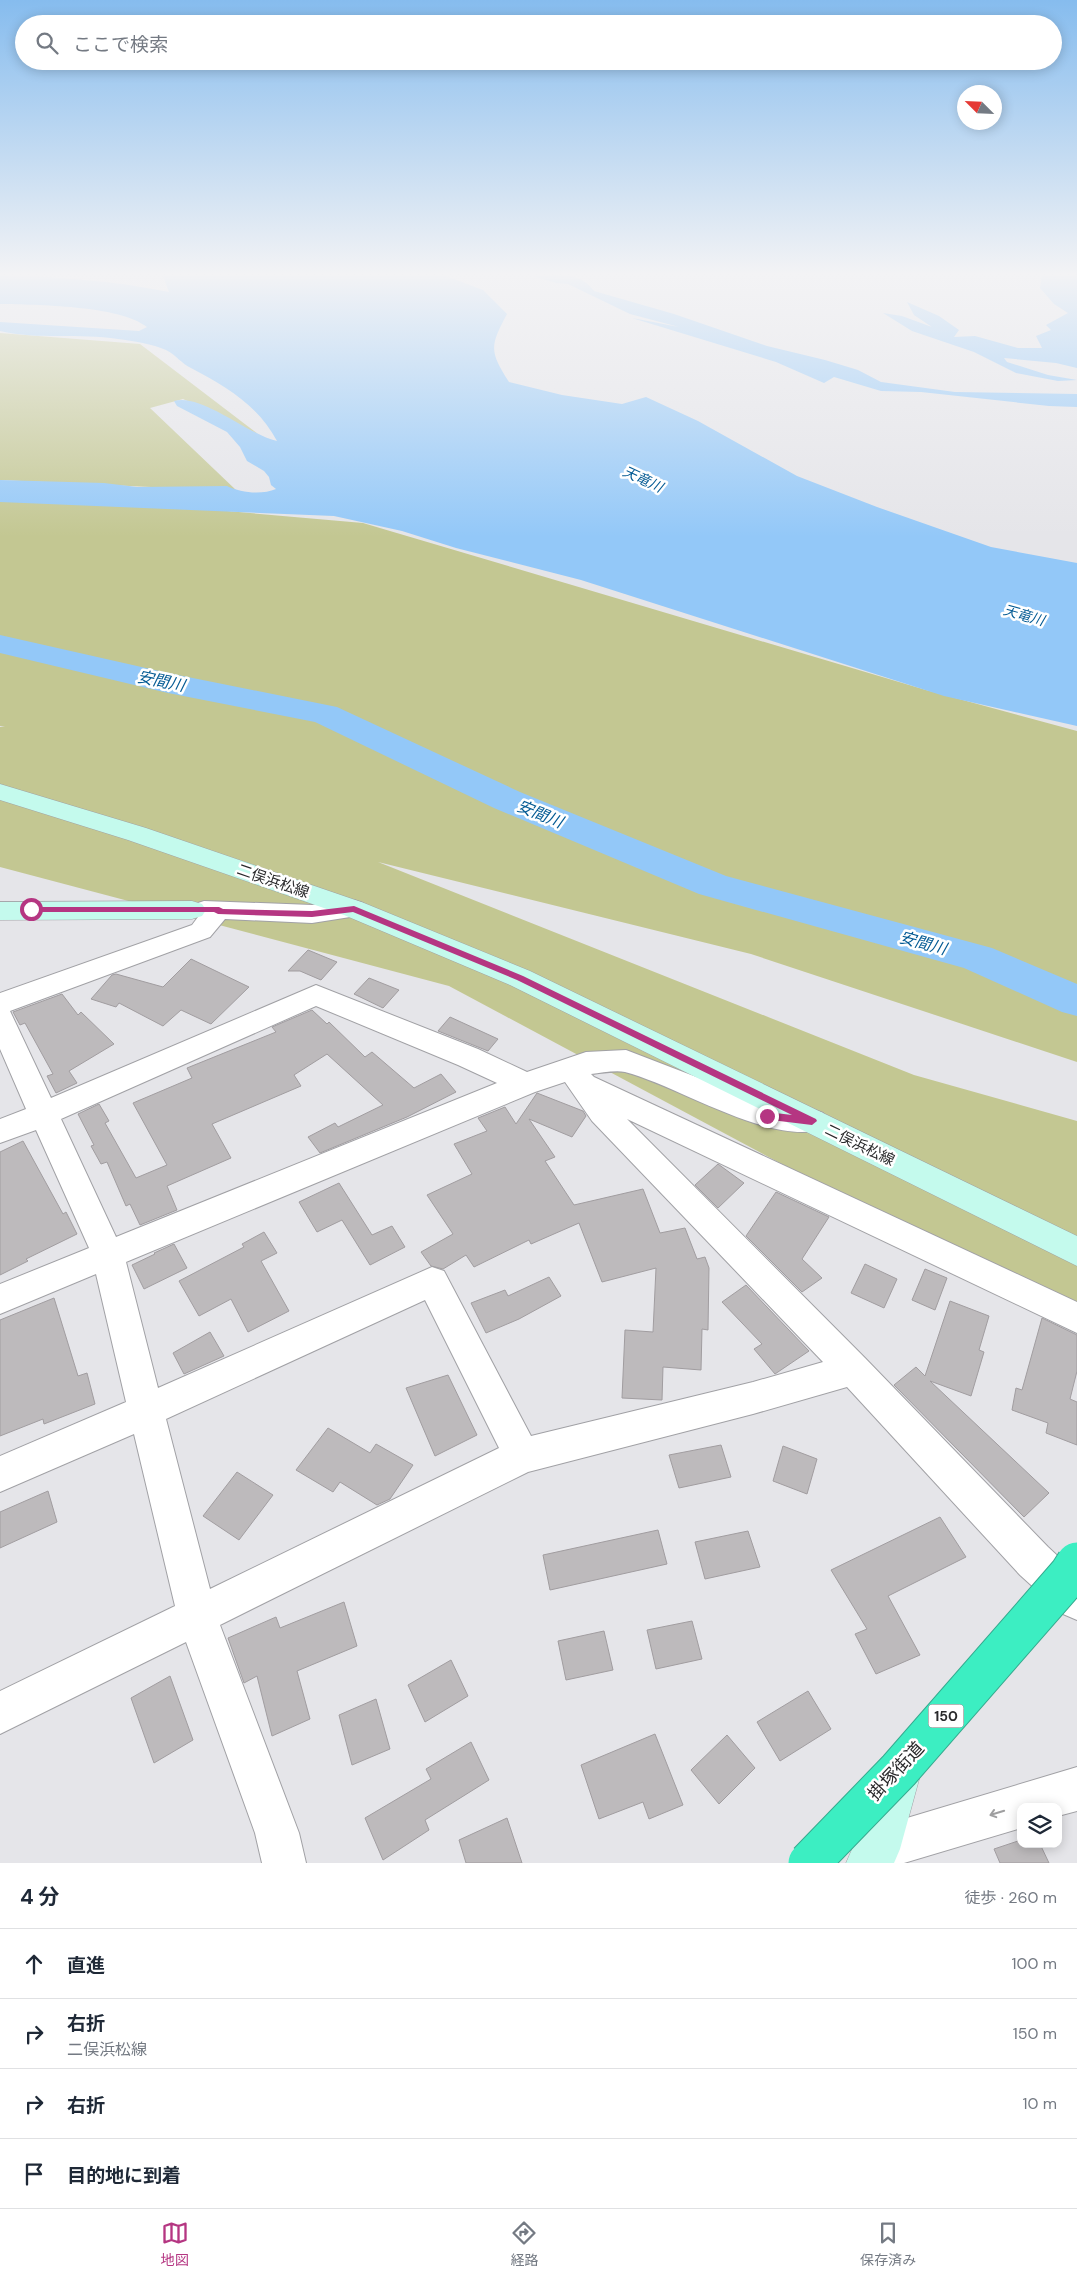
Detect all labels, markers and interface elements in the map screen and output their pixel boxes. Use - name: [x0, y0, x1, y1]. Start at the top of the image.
- search box: [15, 15, 1062, 70]
- icon: search: [33, 29, 61, 57]
- text: ここで検索: [73, 32, 168, 57]
- north arrow: [957, 85, 1002, 130]
- water label: 天竜川: [620, 462, 668, 497]
- water label: 天竜川: [1001, 601, 1049, 630]
- water label: 安間川: [135, 666, 189, 697]
- water label: 安間川: [514, 795, 568, 833]
- street label: 二俣浜松線: [234, 859, 312, 903]
- route start: [20, 898, 43, 921]
- water label: 安間川: [897, 927, 951, 960]
- route end: [756, 1105, 779, 1128]
- street label: 二俣浜松線: [822, 1120, 898, 1170]
- road number: 150: [928, 1704, 964, 1728]
- street label: 掛塚街道: [863, 1736, 929, 1806]
- map controls: [1017, 1803, 1062, 1848]
- button: layers: [1017, 1803, 1062, 1848]
- one-way arrow: [989, 1808, 1005, 1818]
- text: 4 分: [20, 1883, 60, 1911]
- text: 徒歩 · 260 m: [965, 1887, 1057, 1908]
- icon: ahead: [20, 1950, 48, 1978]
- text: 直進: [67, 1953, 105, 1978]
- text: 100 m: [1012, 1953, 1057, 1974]
- text: 右折: [67, 2011, 105, 2036]
- icon: right: [20, 2020, 48, 2048]
- text: 150 m: [1013, 2023, 1057, 2044]
- text: 二俣浜松線: [67, 2039, 147, 2060]
- icon: right: [20, 2090, 48, 2118]
- text: 右折: [67, 2093, 105, 2118]
- text: 10 m: [1023, 2093, 1057, 2114]
- icon: arrive: [20, 2160, 48, 2188]
- text: 目的地に到着: [67, 2163, 181, 2188]
- tab: 地図: [161, 2219, 189, 2269]
- tab: 経路: [510, 2219, 538, 2269]
- tab: 保存済み: [860, 2219, 916, 2269]

